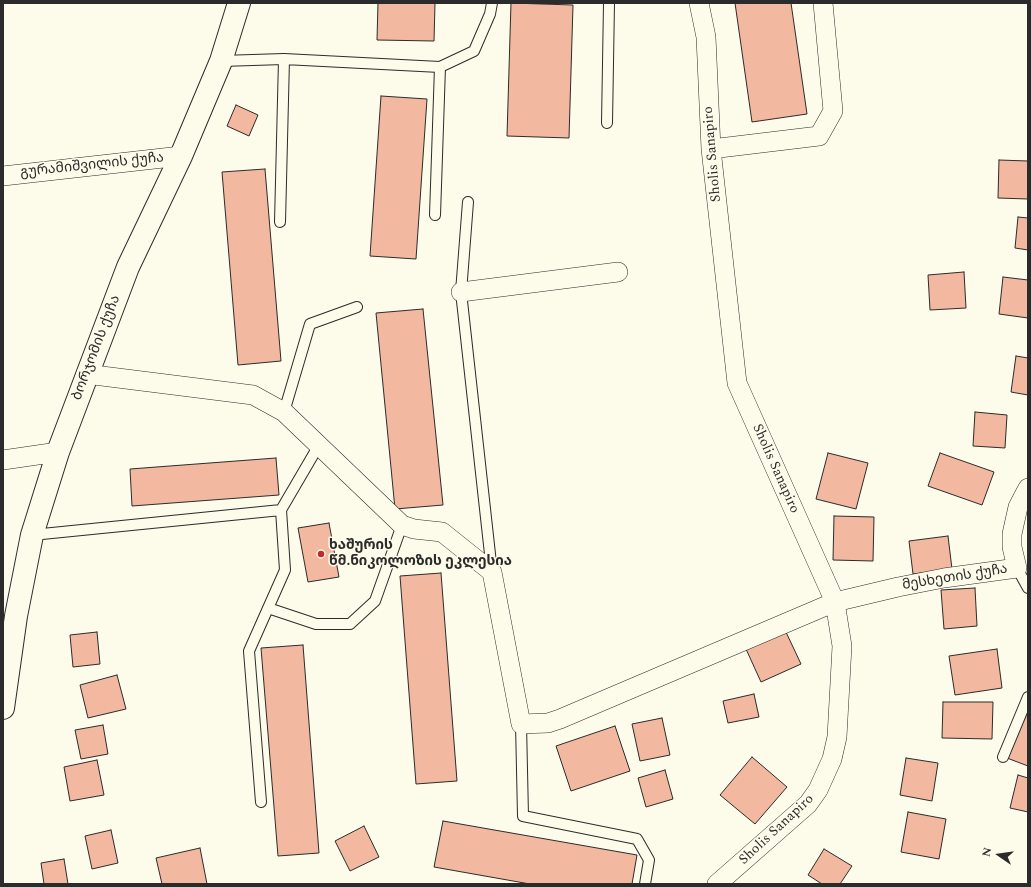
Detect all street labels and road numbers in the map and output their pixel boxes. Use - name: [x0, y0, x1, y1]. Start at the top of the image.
- street label: Sholis Sanapiro: [700, 105, 726, 203]
- street label: გურამიშვილის ქუჩა: [19, 150, 165, 182]
- street label: ბორჯომის ქუჩა: [69, 293, 125, 403]
- street label: Sholis Sanapiro: [748, 422, 802, 516]
- street label: მესხეთის ქუჩა: [901, 561, 1009, 595]
- street label: Sholis Sanapiro: [736, 791, 818, 869]

